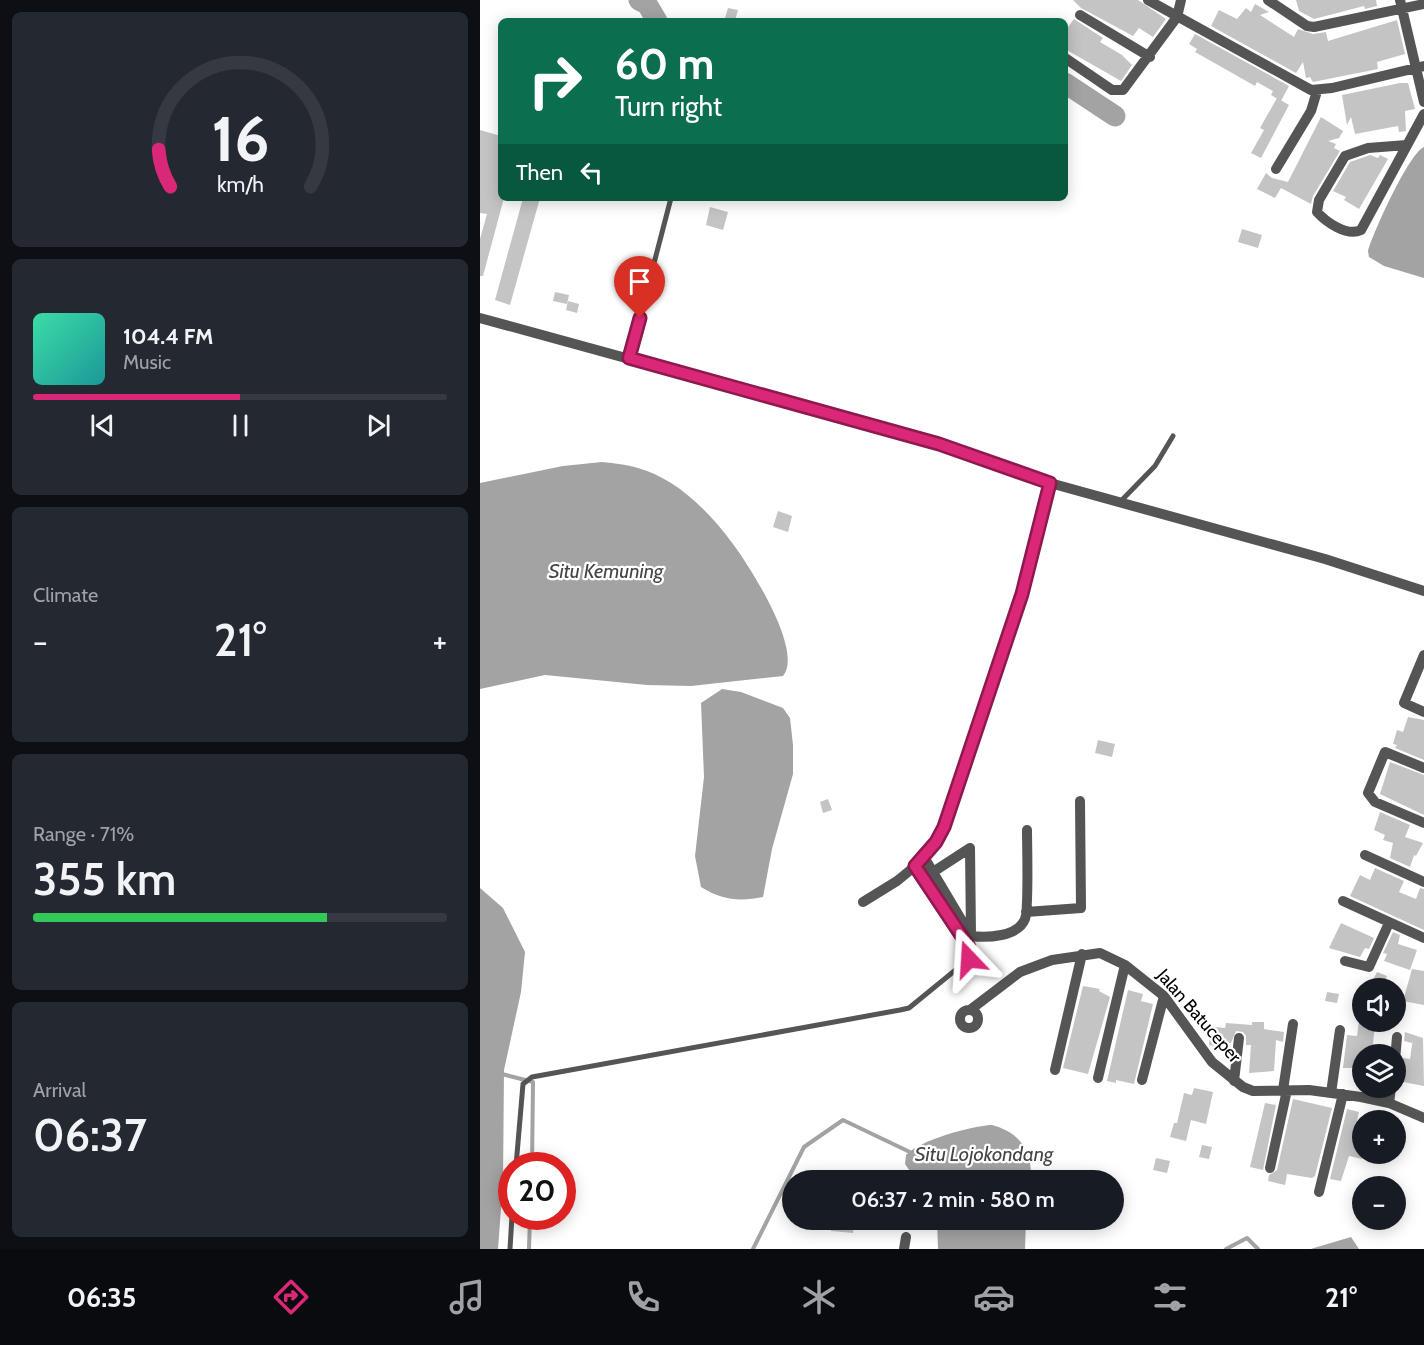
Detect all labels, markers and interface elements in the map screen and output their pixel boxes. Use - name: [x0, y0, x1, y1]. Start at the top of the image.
- text: 60 m: [615, 38, 714, 90]
- icon: right: [516, 42, 594, 120]
- text: Turn right: [615, 90, 722, 123]
- text: 16: [211, 101, 269, 177]
- icon: left: [575, 156, 608, 189]
- text: Then: [516, 159, 563, 186]
- text: km/h: [217, 171, 263, 197]
- pin: [614, 256, 665, 318]
- icon: arrive: [623, 265, 656, 298]
- text: 104.4 FM: [123, 323, 213, 350]
- text: Music: [123, 350, 171, 374]
- icon: previous: [86, 409, 119, 442]
- icon: pause: [224, 409, 257, 442]
- icon: next: [362, 409, 395, 442]
- water label: Situ Kemuning: [549, 559, 664, 583]
- text: Climate: [33, 583, 98, 607]
- text: 21°: [214, 613, 266, 667]
- text: −: [33, 621, 48, 661]
- text: +: [432, 621, 447, 661]
- text: Range · 71%: [33, 822, 134, 846]
- text: 355 km: [33, 852, 176, 906]
- position arrow: [937, 927, 1001, 991]
- street label: Jalan Batuceper: [1152, 964, 1246, 1068]
- map controls: [1352, 978, 1406, 1230]
- button: sound: [1352, 978, 1406, 1032]
- button: layers: [1352, 1044, 1406, 1098]
- text: Arrival: [33, 1078, 86, 1102]
- text: 06:37: [33, 1108, 147, 1162]
- button: +: [1352, 1110, 1406, 1164]
- water label: Situ Lojokondang: [915, 1142, 1054, 1166]
- speed limit sign: 20: [498, 1152, 576, 1230]
- button: −: [1352, 1176, 1406, 1230]
- text: 06:37 · 2 min · 580 m: [851, 1186, 1055, 1213]
- icon: directions: [270, 1276, 312, 1318]
- icon: music: [446, 1276, 488, 1318]
- icon: phone: [622, 1276, 664, 1318]
- icon: climate: [798, 1276, 840, 1318]
- icon: car: [973, 1276, 1015, 1318]
- icon: filters: [1149, 1276, 1191, 1318]
- text: 06:35: [67, 1281, 136, 1314]
- text: 21°: [1325, 1281, 1357, 1314]

